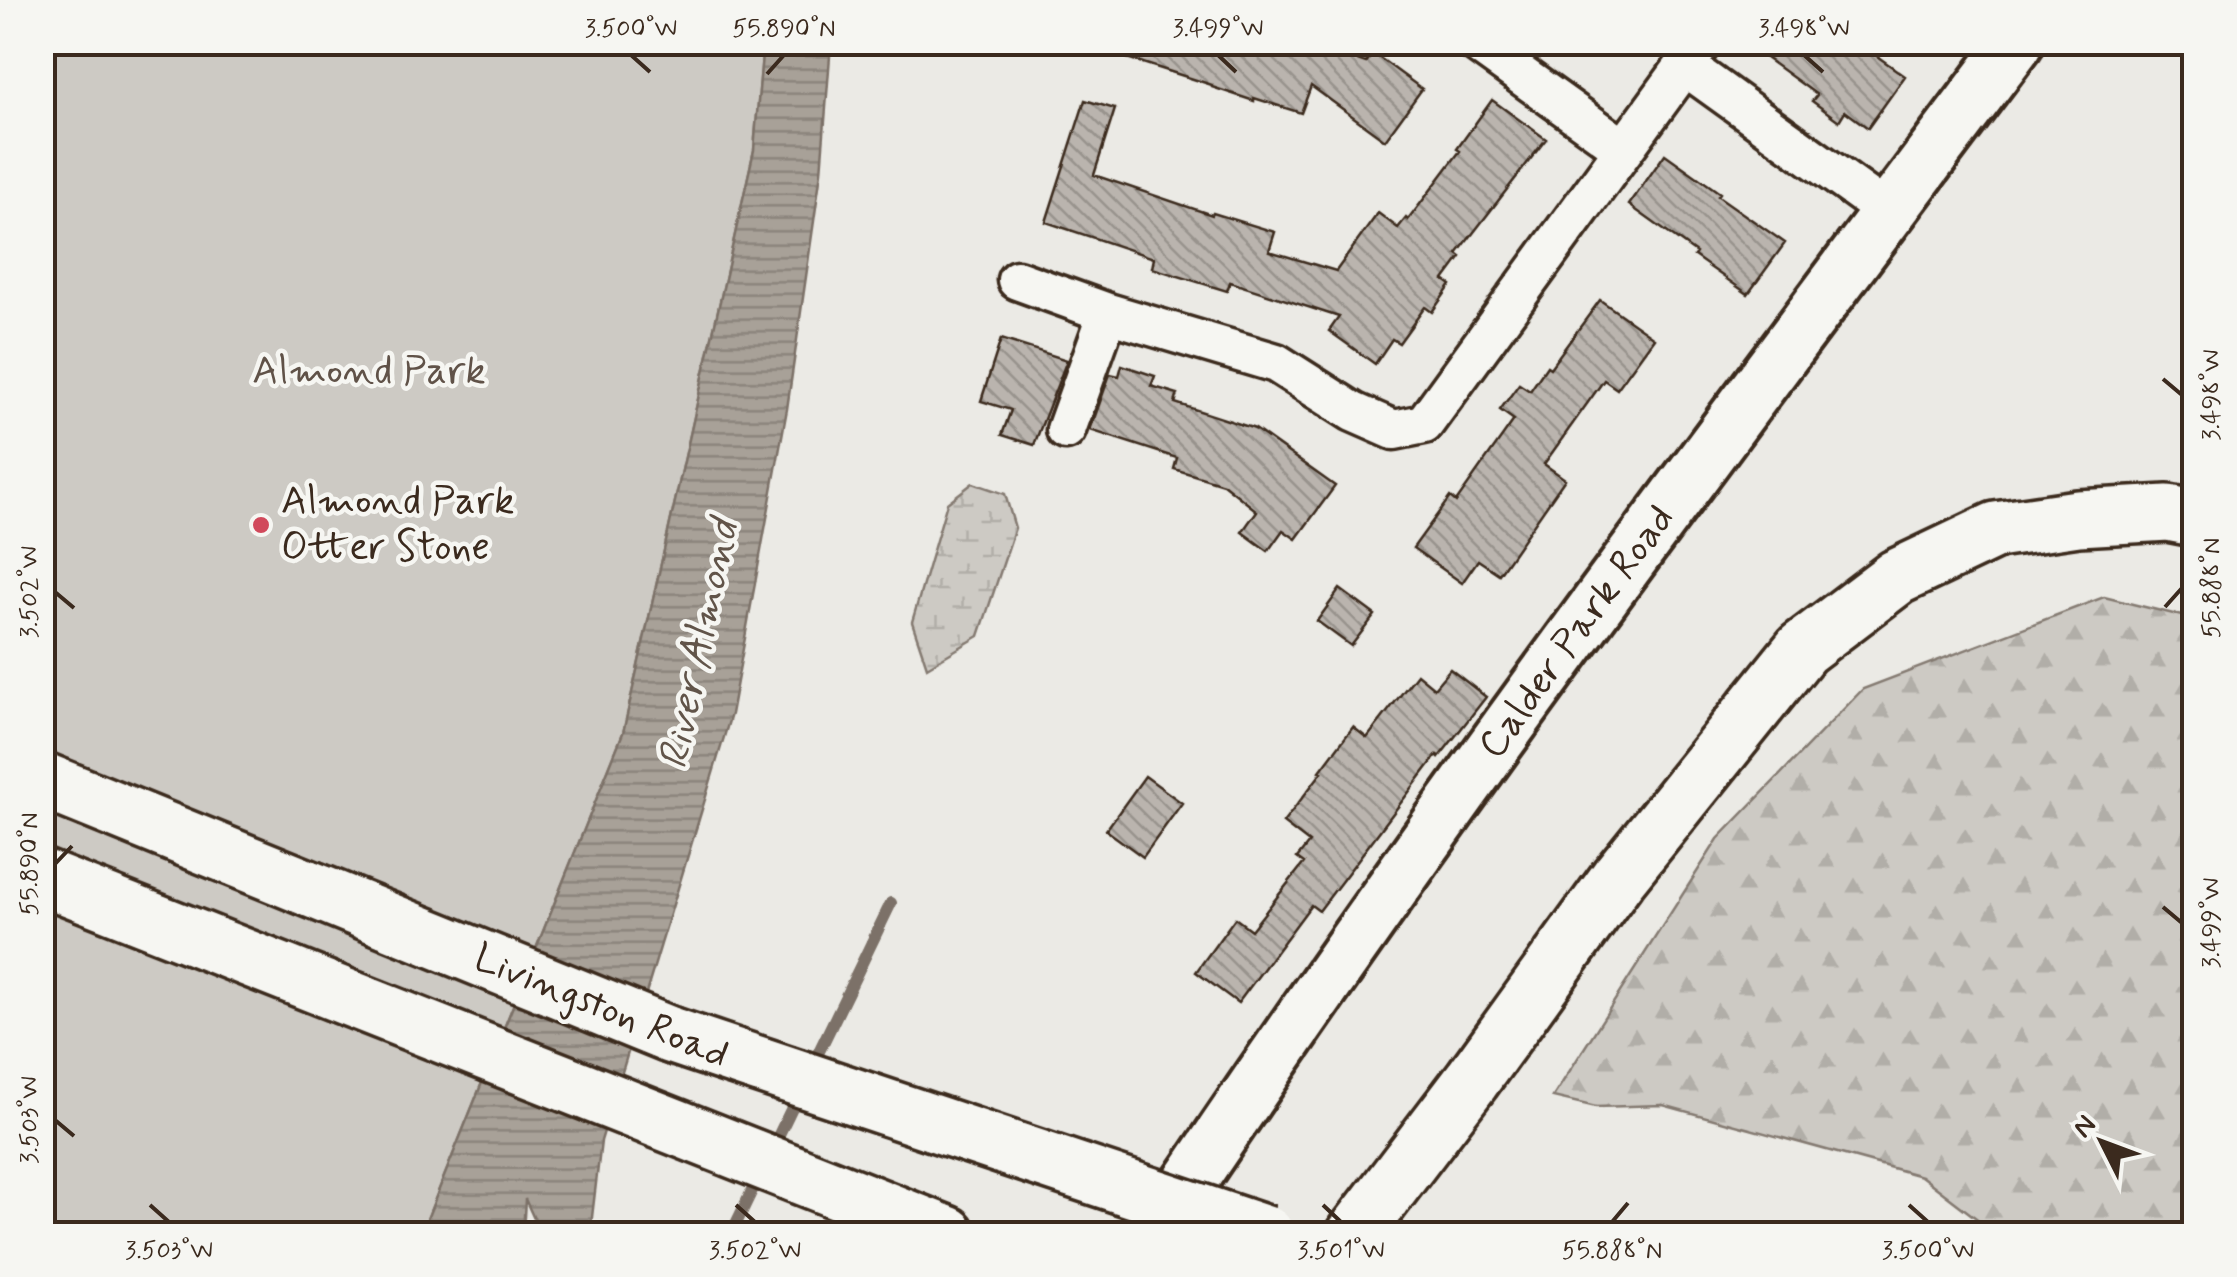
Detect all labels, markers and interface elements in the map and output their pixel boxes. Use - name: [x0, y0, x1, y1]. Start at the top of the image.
- text: 3.500°W: [585, 13, 677, 46]
- text: 55.890°N: [732, 13, 836, 46]
- text: 3.499°W: [1173, 13, 1263, 46]
- text: 3.498°W: [1758, 13, 1850, 46]
- park label: Almond Park: [252, 346, 486, 398]
- text: 3.498°W: [2196, 349, 2229, 441]
- place label: Almond Park Otter Stone: [281, 476, 514, 574]
- street label: Calder Park Road: [1467, 495, 1687, 770]
- water label: River Almond: [647, 511, 754, 774]
- marker: Almond Park Otter Stone: [250, 514, 272, 536]
- text: 55.888°N: [2196, 538, 2229, 638]
- text: 3.502°W: [14, 546, 47, 638]
- text: 55.890°N: [14, 812, 47, 916]
- text: 3.499°W: [2196, 878, 2229, 968]
- street label: Livingston Road: [466, 932, 736, 1082]
- text: 3.503°W: [14, 1076, 47, 1164]
- north arrow: [2052, 1092, 2152, 1192]
- text: N: [2065, 1108, 2105, 1146]
- text: 3.503°W: [125, 1235, 213, 1268]
- text: 3.502°W: [709, 1235, 801, 1268]
- text: 3.501°W: [1297, 1235, 1385, 1268]
- text: 55.888°N: [1562, 1235, 1662, 1268]
- text: 3.500°W: [1882, 1235, 1974, 1268]

